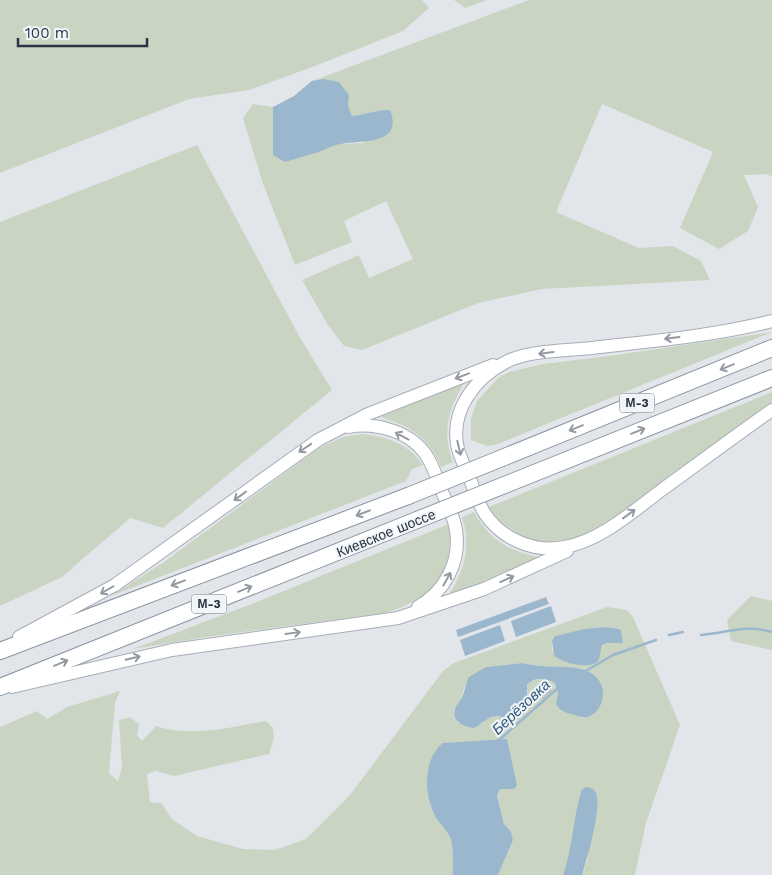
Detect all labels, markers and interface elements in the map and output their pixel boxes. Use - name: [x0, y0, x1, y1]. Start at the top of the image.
- scale bar: [18, 15, 146, 47]
- text: 100 m: [25, 24, 69, 42]
- one-way arrow: [665, 333, 681, 343]
- one-way arrow: [538, 348, 554, 358]
- one-way arrow: [720, 363, 735, 372]
- one-way arrow: [454, 373, 469, 382]
- road number: М-3: [620, 393, 654, 412]
- one-way arrow: [569, 424, 584, 433]
- one-way arrow: [630, 426, 646, 435]
- one-way arrow: [394, 431, 409, 441]
- one-way arrow: [455, 439, 464, 455]
- one-way arrow: [298, 443, 312, 453]
- one-way arrow: [234, 490, 247, 501]
- street label: Киевское шоссе: [334, 506, 438, 560]
- one-way arrow: [356, 509, 371, 518]
- one-way arrow: [622, 509, 636, 519]
- one-way arrow: [442, 571, 452, 586]
- one-way arrow: [499, 574, 514, 584]
- one-way arrow: [171, 579, 186, 588]
- one-way arrow: [237, 584, 252, 593]
- one-way arrow: [100, 585, 115, 595]
- road number: М-3: [192, 594, 226, 614]
- one-way arrow: [285, 628, 301, 638]
- one-way arrow: [124, 653, 140, 662]
- one-way arrow: [54, 657, 69, 666]
- water label: Берёзовка: [488, 675, 554, 739]

